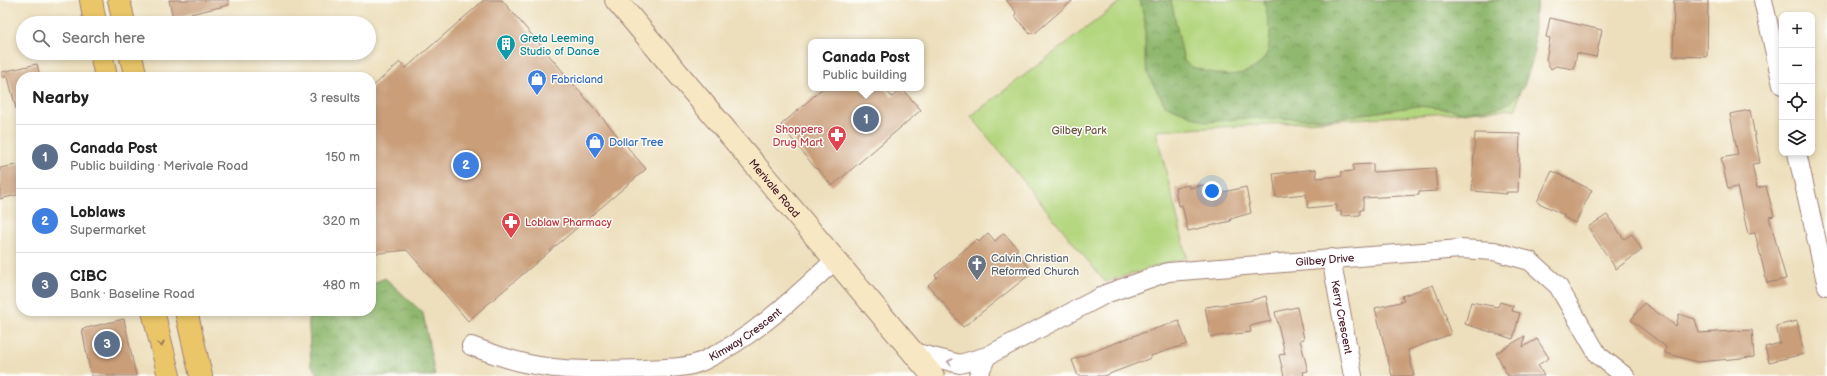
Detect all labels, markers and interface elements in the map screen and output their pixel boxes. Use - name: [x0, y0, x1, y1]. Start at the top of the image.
- map controls: [1779, 12, 1815, 156]
- button: +: [1779, 12, 1815, 48]
- search box: [16, 16, 376, 60]
- icon: search: [30, 27, 52, 49]
- text: Search here: [62, 29, 145, 48]
- place label: Greta Leeming Studio of Dance: [520, 32, 600, 58]
- building icon: Greta Leeming Studio of Dance: [495, 33, 517, 61]
- popup: [808, 39, 924, 91]
- text: Canada Post: [822, 48, 910, 67]
- button: −: [1779, 48, 1815, 84]
- text: Public building: [822, 67, 907, 83]
- shop icon: Fabricland: [526, 68, 548, 96]
- place label: Fabricland: [551, 73, 603, 86]
- button: locate: [1779, 84, 1815, 120]
- text: Nearby: [32, 88, 89, 108]
- text: 3 results: [309, 90, 360, 106]
- pin: 1: [853, 104, 879, 134]
- button: layers: [1779, 120, 1815, 156]
- place label: Shoppers Drug Mart: [772, 123, 824, 149]
- pharmacy icon: Shoppers Drug Mart: [826, 124, 848, 152]
- park label: Gilbey Park: [1051, 124, 1107, 137]
- shop icon: Dollar Tree: [584, 131, 606, 159]
- place label: Dollar Tree: [609, 136, 664, 149]
- text: Canada Post: [70, 139, 157, 158]
- text: 1: [42, 149, 48, 165]
- text: 150 m: [326, 149, 360, 165]
- pin: 2: [453, 150, 479, 180]
- street label: Merivale Road: [746, 156, 803, 220]
- text: Public building · Merivale Road: [70, 158, 248, 174]
- your location: [1202, 181, 1222, 201]
- text: Loblaws: [70, 203, 125, 222]
- pharmacy icon: Loblaw Pharmacy: [500, 211, 522, 239]
- text: 2: [41, 213, 49, 229]
- text: 320 m: [322, 213, 360, 229]
- place label: Loblaw Pharmacy: [525, 216, 612, 229]
- text: Supermarket: [70, 222, 146, 238]
- street label: Gilbey Drive: [1295, 251, 1355, 268]
- place label: Calvin Christian Reformed Church: [991, 252, 1079, 278]
- church icon: Calvin Christian Reformed Church: [966, 253, 988, 281]
- text: CIBC: [70, 267, 107, 286]
- text: 3: [41, 277, 49, 293]
- text: 480 m: [323, 277, 360, 293]
- street label: Kerry Crescent: [1329, 279, 1355, 356]
- text: Bank · Baseline Road: [70, 286, 195, 302]
- street label: Kimway Crescent: [707, 305, 784, 364]
- pin: 3: [94, 329, 120, 359]
- one-way arrow: [157, 340, 165, 347]
- one-way arrow: [947, 358, 953, 366]

